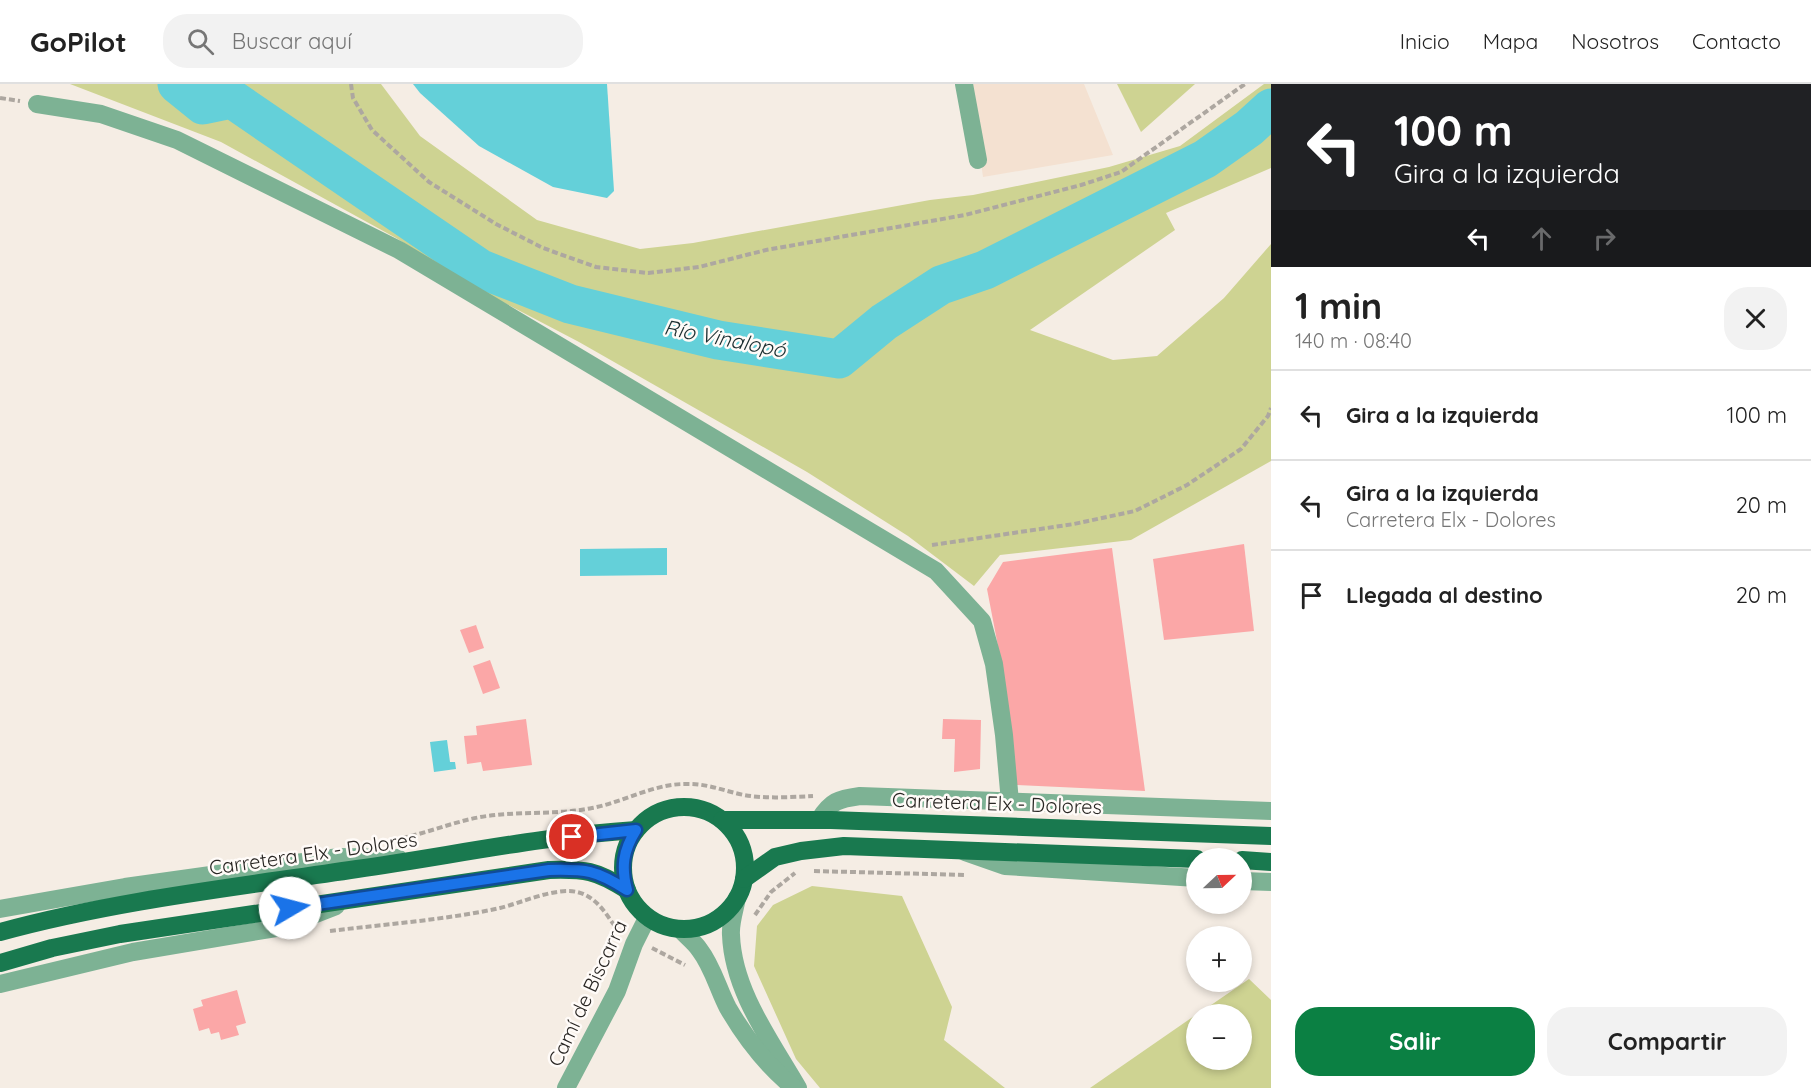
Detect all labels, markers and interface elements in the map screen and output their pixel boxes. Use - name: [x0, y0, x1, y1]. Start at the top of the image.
- search box: [163, 14, 583, 68]
- text: GoPilot: [30, 24, 127, 59]
- icon: search: [184, 25, 217, 58]
- text: Buscar aquí: [232, 27, 352, 55]
- text: Inicio: [1400, 28, 1450, 54]
- text: Mapa: [1483, 28, 1538, 54]
- text: Nosotros: [1571, 28, 1659, 54]
- text: Contacto: [1692, 28, 1781, 54]
- text: 100 m: [1394, 104, 1512, 157]
- icon: left: [1295, 108, 1373, 186]
- text: Gira a la izquierda: [1394, 156, 1620, 190]
- icon: left: [1462, 222, 1495, 255]
- icon: ahead: [1525, 222, 1558, 255]
- icon: right: [1588, 222, 1621, 255]
- text: 1 min: [1295, 283, 1382, 328]
- button: close: [1724, 287, 1787, 350]
- water label: Río Vinalopó: [662, 314, 789, 363]
- text: 140 m · 08:40: [1295, 328, 1412, 353]
- icon: left: [1295, 399, 1328, 432]
- text: Gira a la izquierda: [1346, 401, 1539, 429]
- text: 100 m: [1727, 401, 1787, 429]
- text: Gira a la izquierda: [1346, 479, 1539, 507]
- icon: left: [1295, 489, 1328, 522]
- text: 20 m: [1736, 491, 1787, 519]
- text: Carretera Elx - Dolores: [1346, 507, 1556, 532]
- icon: arrive: [1295, 579, 1328, 612]
- text: Llegada al destino: [1346, 581, 1543, 609]
- text: 20 m: [1736, 581, 1787, 609]
- street label: Carretera Elx - Dolores: [892, 787, 1102, 819]
- pin: [546, 811, 597, 862]
- icon: arrive: [555, 820, 588, 853]
- street label: Carretera Elx - Dolores: [207, 826, 419, 880]
- north arrow: [1186, 848, 1252, 914]
- map controls: [1186, 848, 1252, 1070]
- position arrow: [258, 876, 322, 940]
- street label: Camí de Biscarra: [542, 916, 632, 1070]
- button: +: [1186, 926, 1252, 992]
- button: −: [1186, 1004, 1252, 1070]
- button: Salir: [1295, 1007, 1535, 1076]
- button: Compartir: [1547, 1007, 1787, 1076]

